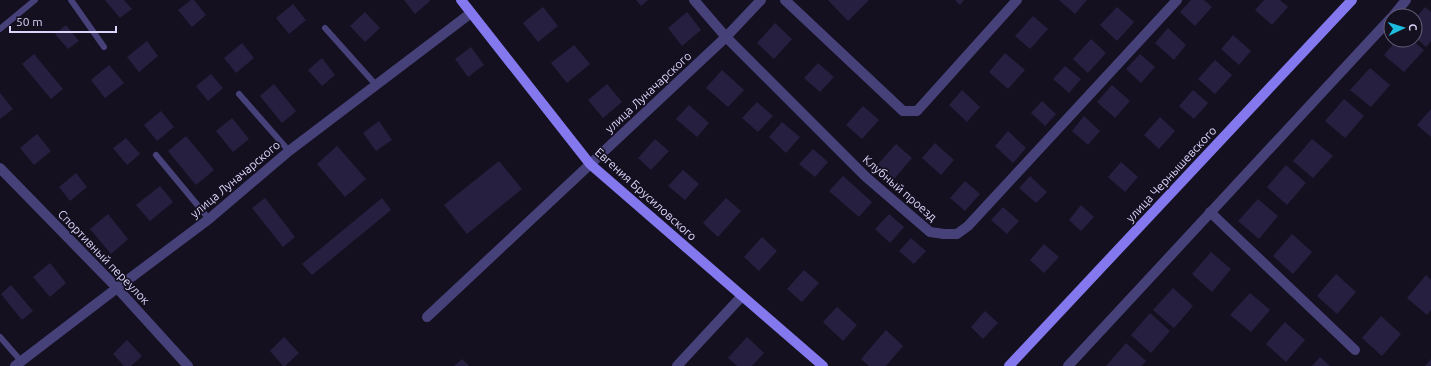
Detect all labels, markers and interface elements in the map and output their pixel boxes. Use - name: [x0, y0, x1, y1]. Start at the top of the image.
- scale bar: [10, 8, 116, 34]
- north arrow: [1383, 8, 1423, 48]
- text: 50 m: [16, 15, 43, 28]
- text: С: [1407, 23, 1419, 31]
- street label: улица Луначарского: [602, 49, 694, 135]
- street label: улица Чернышевского: [1123, 124, 1219, 224]
- street label: улица Луначарского: [188, 138, 282, 220]
- street label: Евгения Брусиловского: [593, 145, 699, 243]
- street label: Клубный проезд: [860, 152, 940, 224]
- street label: Спортивный переулок: [56, 207, 152, 307]

